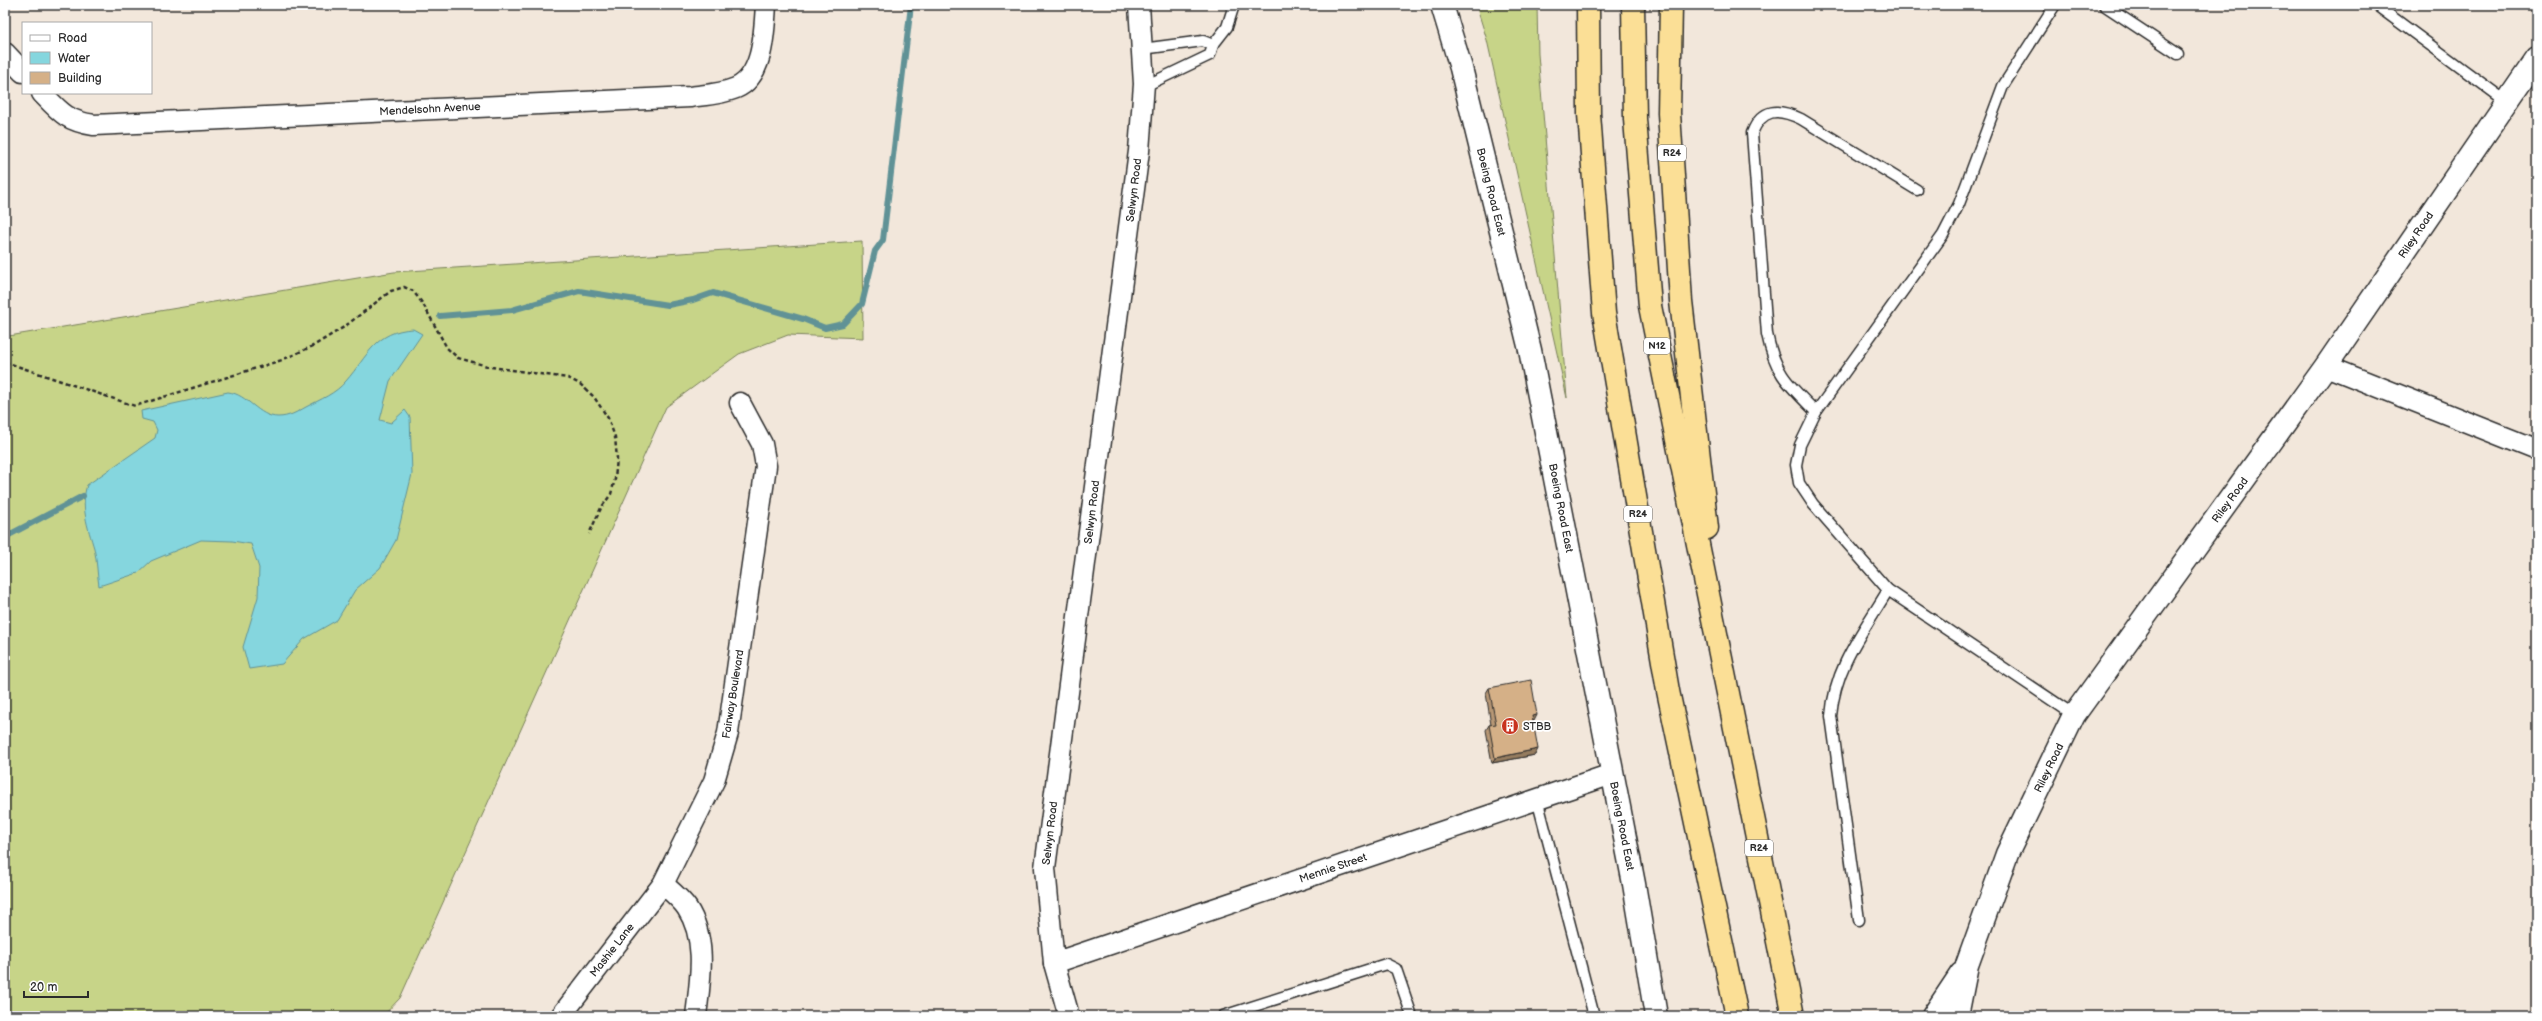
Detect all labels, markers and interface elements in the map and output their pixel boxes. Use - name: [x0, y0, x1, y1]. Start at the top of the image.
- legend: [22, 22, 152, 94]
- text: Road: [58, 31, 87, 46]
- text: Water: [58, 51, 90, 66]
- text: Building: [58, 71, 102, 86]
- street label: Mendelsohn Avenue: [379, 100, 481, 118]
- road number: R24: [1658, 145, 1686, 161]
- street label: Boeing Road East: [1474, 147, 1508, 238]
- street label: Selwyn Road: [1124, 157, 1144, 223]
- street label: Riley Road: [2396, 209, 2436, 261]
- road number: N12: [1644, 338, 1670, 354]
- street label: Boeing Road East: [1546, 462, 1576, 554]
- street label: Riley Road: [2209, 475, 2251, 525]
- street label: Selwyn Road: [1082, 479, 1102, 545]
- road number: R24: [1624, 506, 1652, 522]
- street label: Fairway Boulevard: [720, 649, 746, 739]
- building icon: STBB: [1500, 716, 1520, 736]
- place label: STBB: [1523, 720, 1552, 733]
- street label: Riley Road: [2032, 741, 2066, 795]
- street label: Boeing Road East: [1607, 780, 1637, 872]
- street label: Selwyn Road: [1040, 800, 1060, 866]
- road number: R24: [1745, 840, 1773, 856]
- street label: Mennie Street: [1298, 850, 1369, 886]
- street label: Mashie Lane: [587, 920, 637, 979]
- scale bar: [24, 973, 88, 999]
- text: 20 m: [30, 980, 57, 995]

